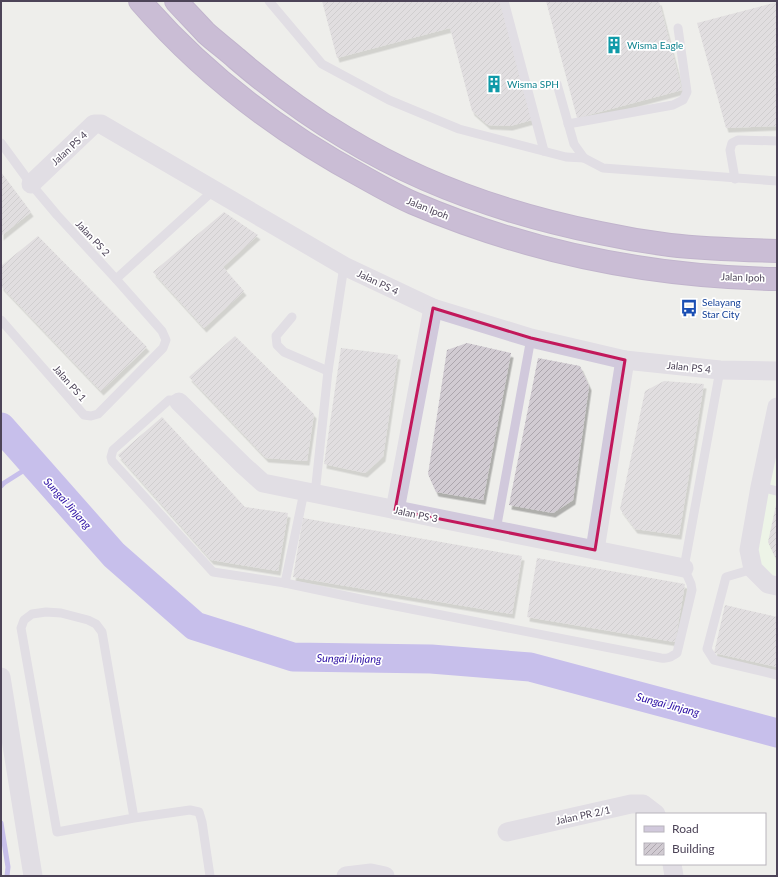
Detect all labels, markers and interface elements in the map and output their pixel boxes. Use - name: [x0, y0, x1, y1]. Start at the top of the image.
- building icon: Wisma Eagle: [604, 35, 624, 55]
- place label: Wisma Eagle: [627, 39, 683, 51]
- building icon: Wisma SPH: [484, 74, 504, 94]
- place label: Wisma SPH: [507, 78, 559, 90]
- street label: Jalan PS 4: [49, 128, 89, 167]
- street label: Jalan Ipoh: [405, 194, 451, 222]
- street label: Jalan PS 2: [74, 218, 113, 258]
- street label: Jalan PS 4: [355, 267, 401, 297]
- street label: Jalan Ipoh: [721, 270, 765, 284]
- place label: Selayang Star City: [702, 296, 741, 320]
- bus stop icon: Selayang Star City: [679, 298, 699, 318]
- street label: Jalan PS 4: [666, 359, 712, 375]
- street label: Jalan PS 1: [51, 362, 89, 404]
- water label: Sungai Jinjang: [42, 475, 95, 532]
- street label: Jalan PS 3: [393, 504, 439, 525]
- water label: Sungai Jinjang: [317, 651, 382, 665]
- water label: Sungai Jinjang: [635, 689, 702, 719]
- street label: Jalan PR 2/1: [555, 803, 612, 827]
- legend: [636, 813, 766, 865]
- text: Road: [672, 821, 699, 836]
- text: Building: [672, 841, 715, 856]

